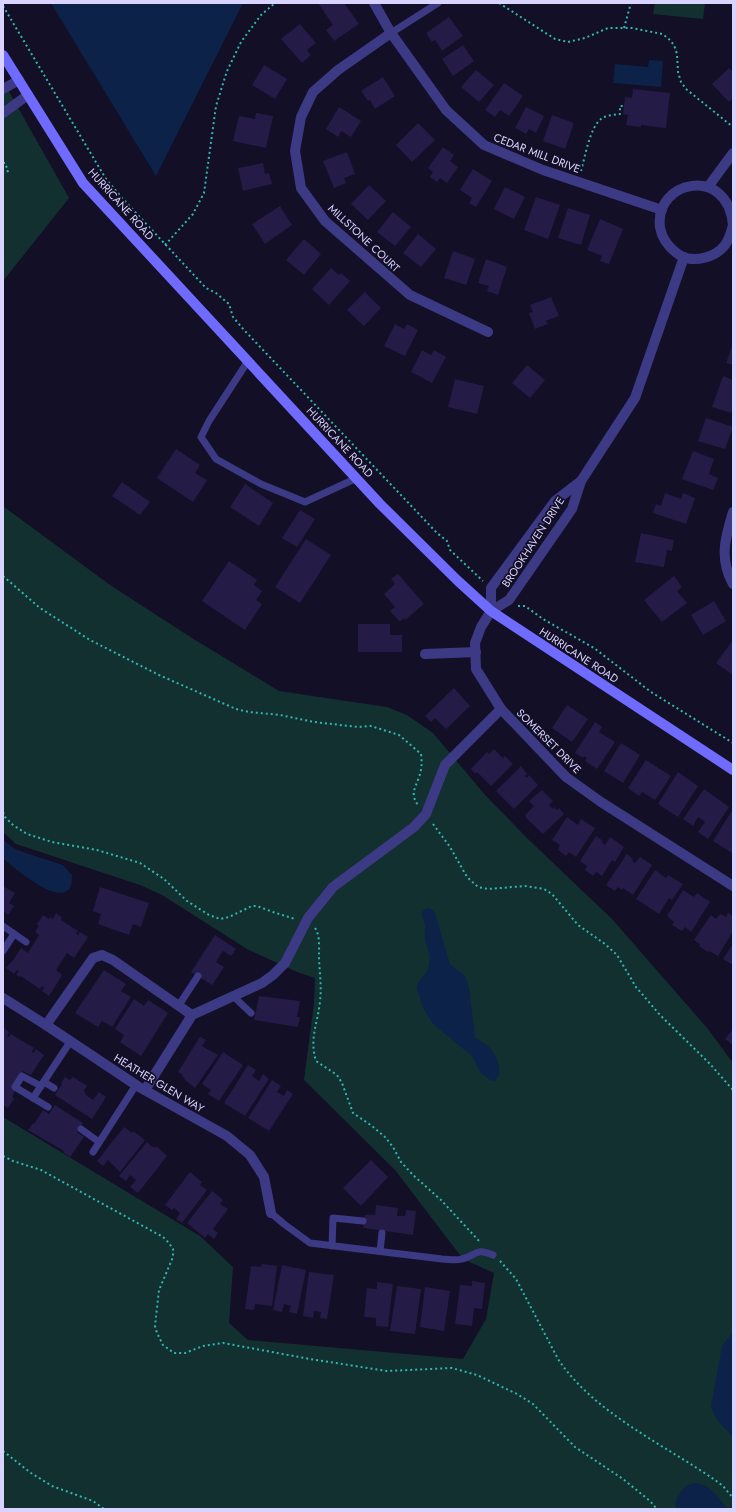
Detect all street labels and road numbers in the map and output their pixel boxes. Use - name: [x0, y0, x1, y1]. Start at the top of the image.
- street label: CEDAR MILL DRIVE: [491, 129, 583, 177]
- street label: HURRICANE ROAD: [84, 165, 158, 244]
- street label: MILLSTONE COURT: [325, 200, 403, 276]
- street label: HURRICANE ROAD: [303, 403, 377, 481]
- street label: BROOKHAVEN DRIVE: [498, 494, 568, 590]
- street label: HURRICANE ROAD: [536, 623, 622, 687]
- street label: SOMERSET DRIVE: [513, 705, 585, 777]
- street label: HEATHER GLEN WAY: [111, 1050, 208, 1117]

